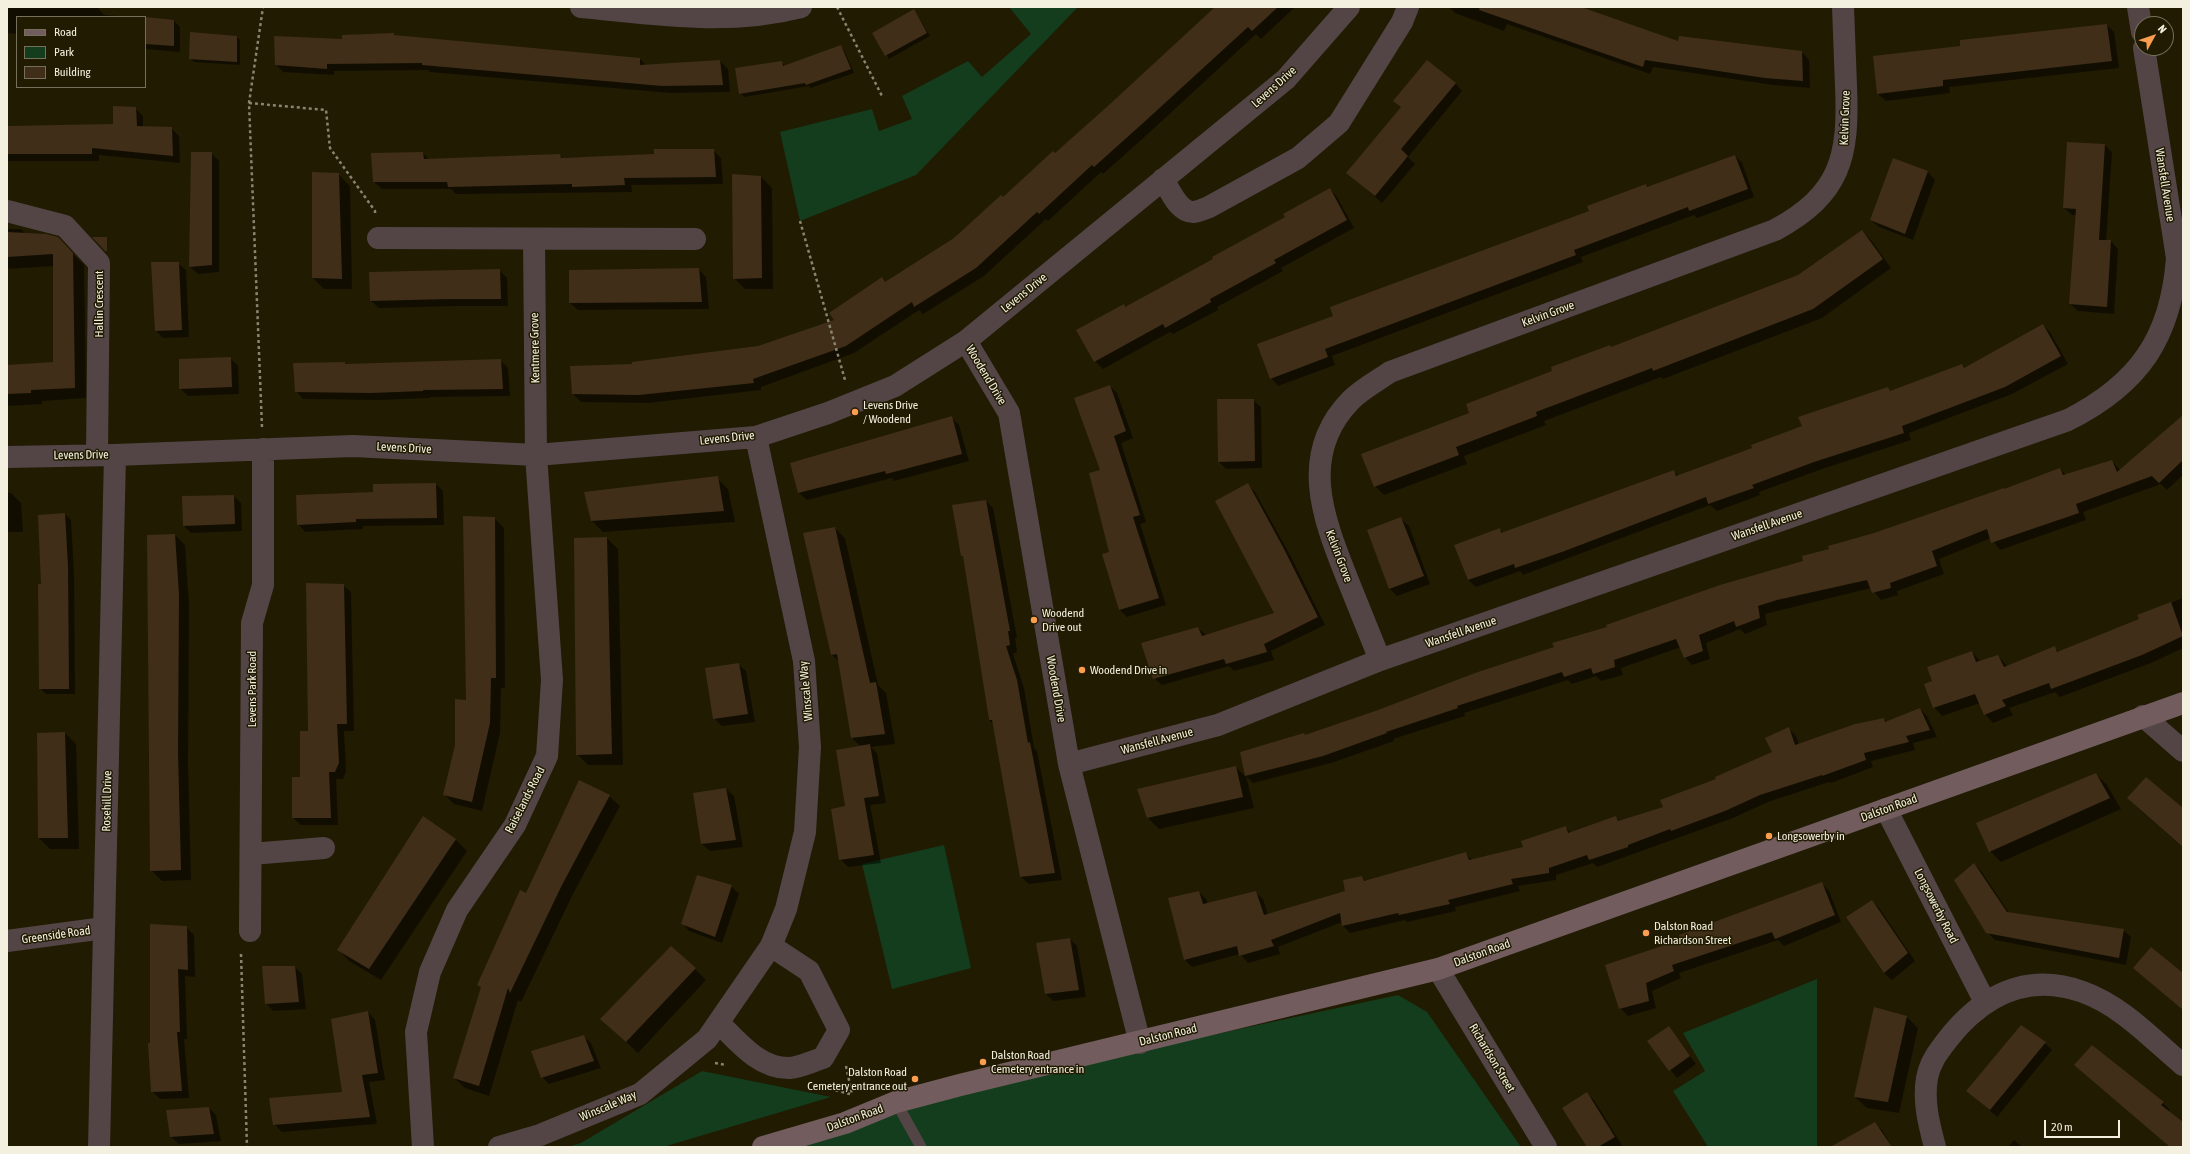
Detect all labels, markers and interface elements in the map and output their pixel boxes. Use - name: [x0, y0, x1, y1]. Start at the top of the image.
- legend: [16, 16, 146, 88]
- north arrow: [2134, 16, 2174, 56]
- text: N: [2156, 23, 2169, 35]
- text: Road: [54, 25, 77, 39]
- text: Park: [54, 45, 74, 59]
- street label: Levens Drive: [1249, 63, 1299, 111]
- text: Building: [54, 65, 91, 79]
- street label: Kelvin Grove: [1837, 90, 1853, 146]
- street label: Wansfell Avenue: [2152, 147, 2178, 223]
- street label: Levens Drive: [998, 270, 1050, 316]
- street label: Hallin Crescent: [92, 271, 106, 337]
- street label: Kelvin Grove: [1520, 298, 1576, 330]
- street label: Kentmere Grove: [527, 312, 543, 384]
- street label: Woodend Drive: [963, 342, 1009, 408]
- place label: Levens Drive / Woodend: [863, 398, 918, 426]
- marker: Levens Drive / Woodend: [850, 407, 860, 417]
- street label: Levens Drive: [699, 428, 755, 448]
- street label: Levens Drive: [376, 439, 432, 457]
- street label: Levens Drive: [53, 447, 109, 463]
- street label: Wansfell Avenue: [1730, 506, 1804, 544]
- street label: Kelvin Grove: [1322, 528, 1356, 584]
- place label: Woodend Drive out: [1042, 606, 1084, 634]
- street label: Wansfell Avenue: [1424, 613, 1498, 651]
- marker: Woodend Drive out: [1029, 615, 1039, 625]
- street label: Levens Park Road: [245, 651, 259, 727]
- street label: Woodend Drive: [1043, 655, 1069, 723]
- street label: Winscale Way: [796, 660, 816, 722]
- place label: Woodend Drive in: [1090, 663, 1167, 677]
- marker: Woodend Drive in: [1077, 665, 1087, 675]
- street label: Wansfell Avenue: [1119, 724, 1195, 758]
- street label: Raiselands Road: [502, 764, 548, 836]
- street label: Rosehill Drive: [99, 770, 115, 832]
- street label: Dalston Road: [1859, 791, 1919, 825]
- place label: Longsowerby in: [1777, 829, 1845, 843]
- marker: Longsowerby in: [1764, 831, 1774, 841]
- street label: Longsowerby Road: [1911, 866, 1961, 946]
- place label: Dalston Road Richardson Street: [1654, 919, 1731, 947]
- street label: Greenside Road: [21, 923, 91, 947]
- marker: Dalston Road Richardson Street: [1641, 928, 1651, 938]
- street label: Dalston Road: [1452, 936, 1512, 970]
- street label: Dalston Road: [1138, 1021, 1198, 1049]
- street label: Richardson Street: [1466, 1021, 1518, 1095]
- place label: Dalston Road Cemetery entrance in: [991, 1048, 1084, 1076]
- marker: Dalston Road Cemetery entrance in: [978, 1057, 988, 1067]
- place label: Dalston Road Cemetery entrance out: [807, 1065, 907, 1093]
- marker: Dalston Road Cemetery entrance out: [910, 1074, 920, 1084]
- street label: Winscale Way: [577, 1088, 639, 1124]
- street label: Dalston Road: [825, 1101, 885, 1135]
- scale bar: [2046, 1112, 2122, 1138]
- text: 20 m: [2051, 1120, 2073, 1134]

